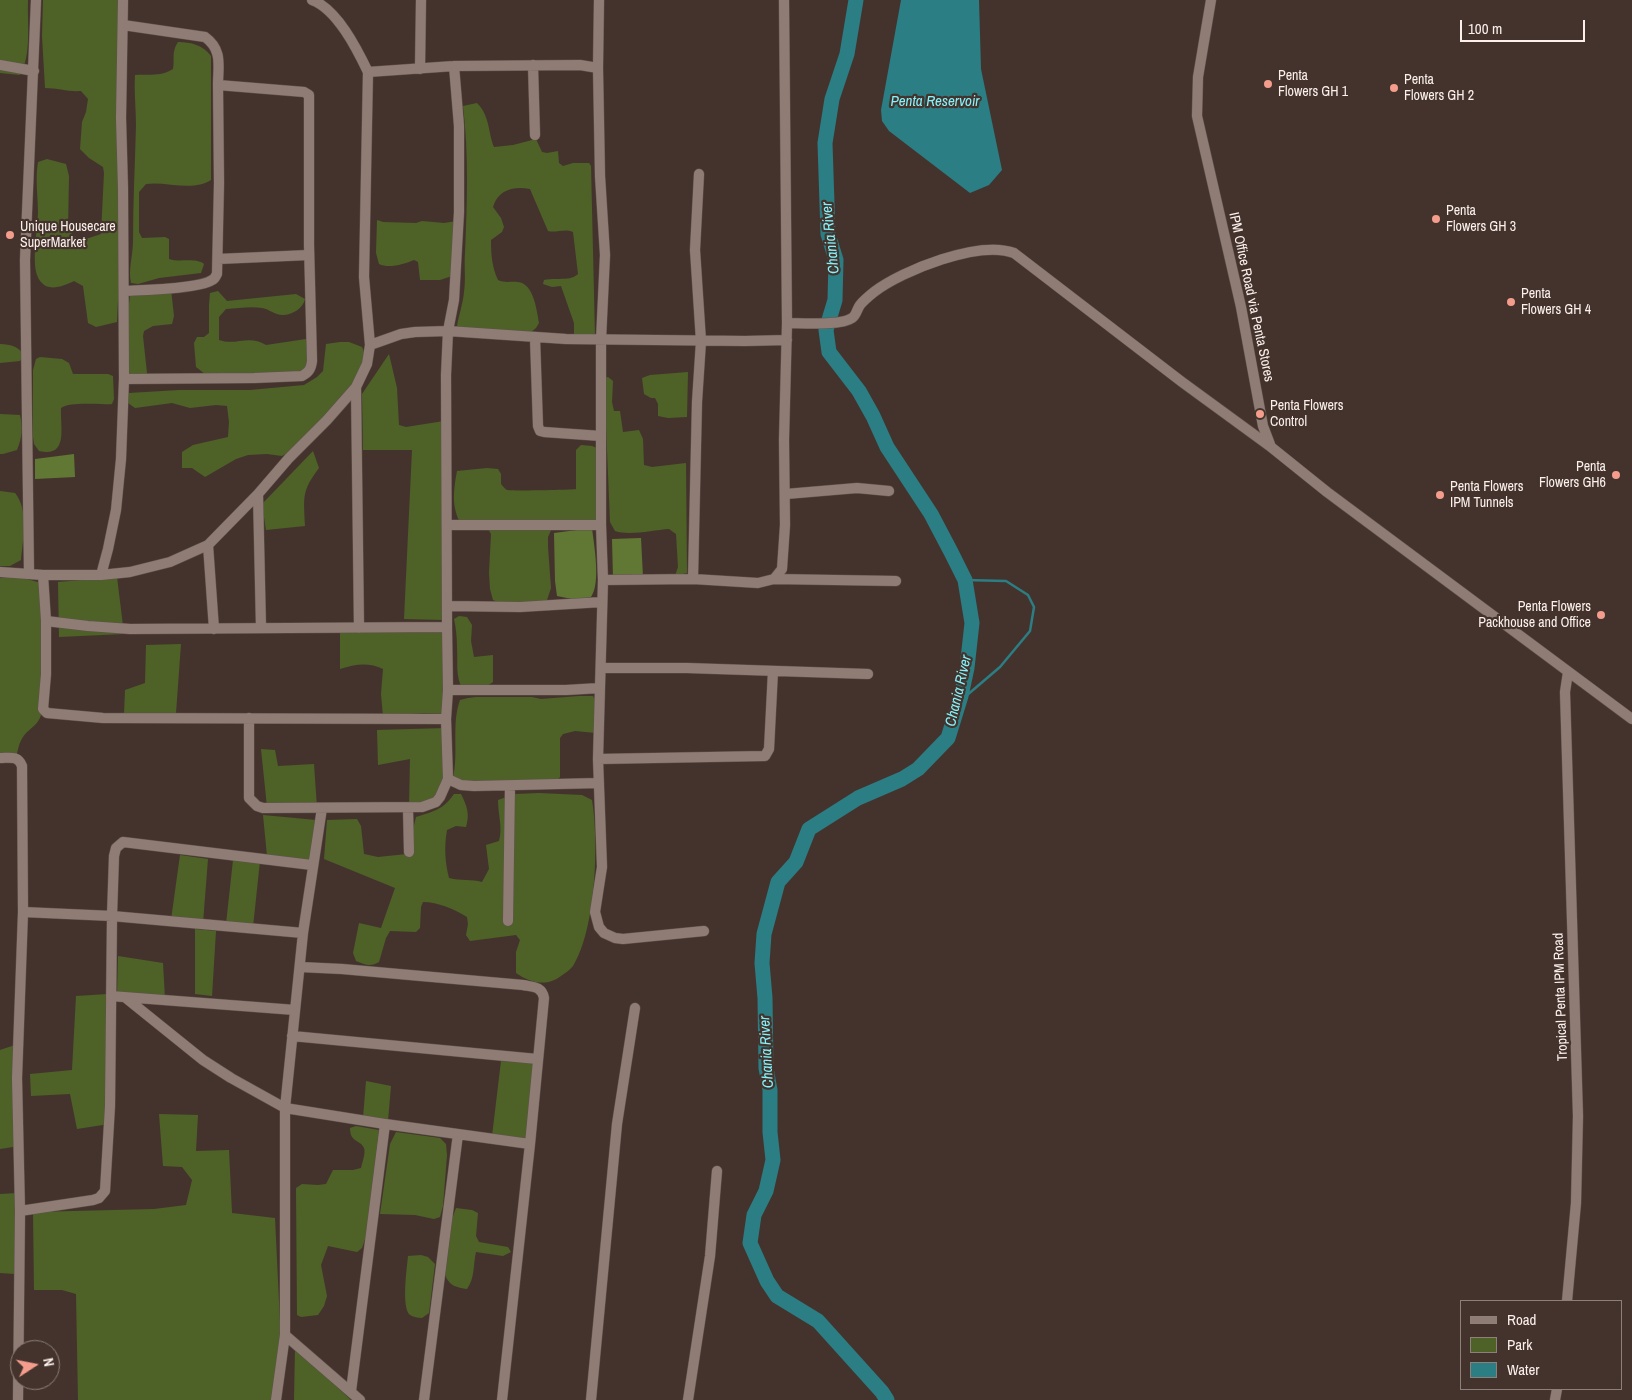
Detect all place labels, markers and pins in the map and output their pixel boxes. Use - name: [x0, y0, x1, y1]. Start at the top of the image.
- place label: Penta Flowers GH 1: [1278, 68, 1348, 100]
- place label: Penta Flowers GH 2: [1404, 72, 1474, 104]
- marker: Penta Flowers GH 1: [1262, 78, 1274, 90]
- marker: Penta Flowers GH 2: [1388, 82, 1400, 94]
- place label: Penta Flowers GH 3: [1446, 203, 1516, 236]
- marker: Penta Flowers GH 3: [1430, 213, 1442, 225]
- place label: Unique Housecare SuperMarket: [20, 219, 116, 252]
- marker: Unique Housecare SuperMarket: [4, 229, 16, 241]
- place label: Penta Flowers GH 4: [1521, 286, 1591, 318]
- marker: Penta Flowers GH 4: [1505, 296, 1517, 308]
- place label: Penta Flowers Control: [1270, 398, 1343, 431]
- marker: Penta Flowers Control: [1254, 408, 1266, 420]
- place label: Penta Flowers GH6: [1539, 459, 1606, 492]
- marker: Penta Flowers GH6: [1610, 469, 1622, 481]
- place label: Penta Flowers IPM Tunnels: [1450, 479, 1523, 512]
- marker: Penta Flowers IPM Tunnels: [1434, 489, 1446, 501]
- place label: Penta Flowers Packhouse and Office: [1478, 599, 1591, 632]
- marker: Penta Flowers Packhouse and Office: [1595, 609, 1607, 621]

